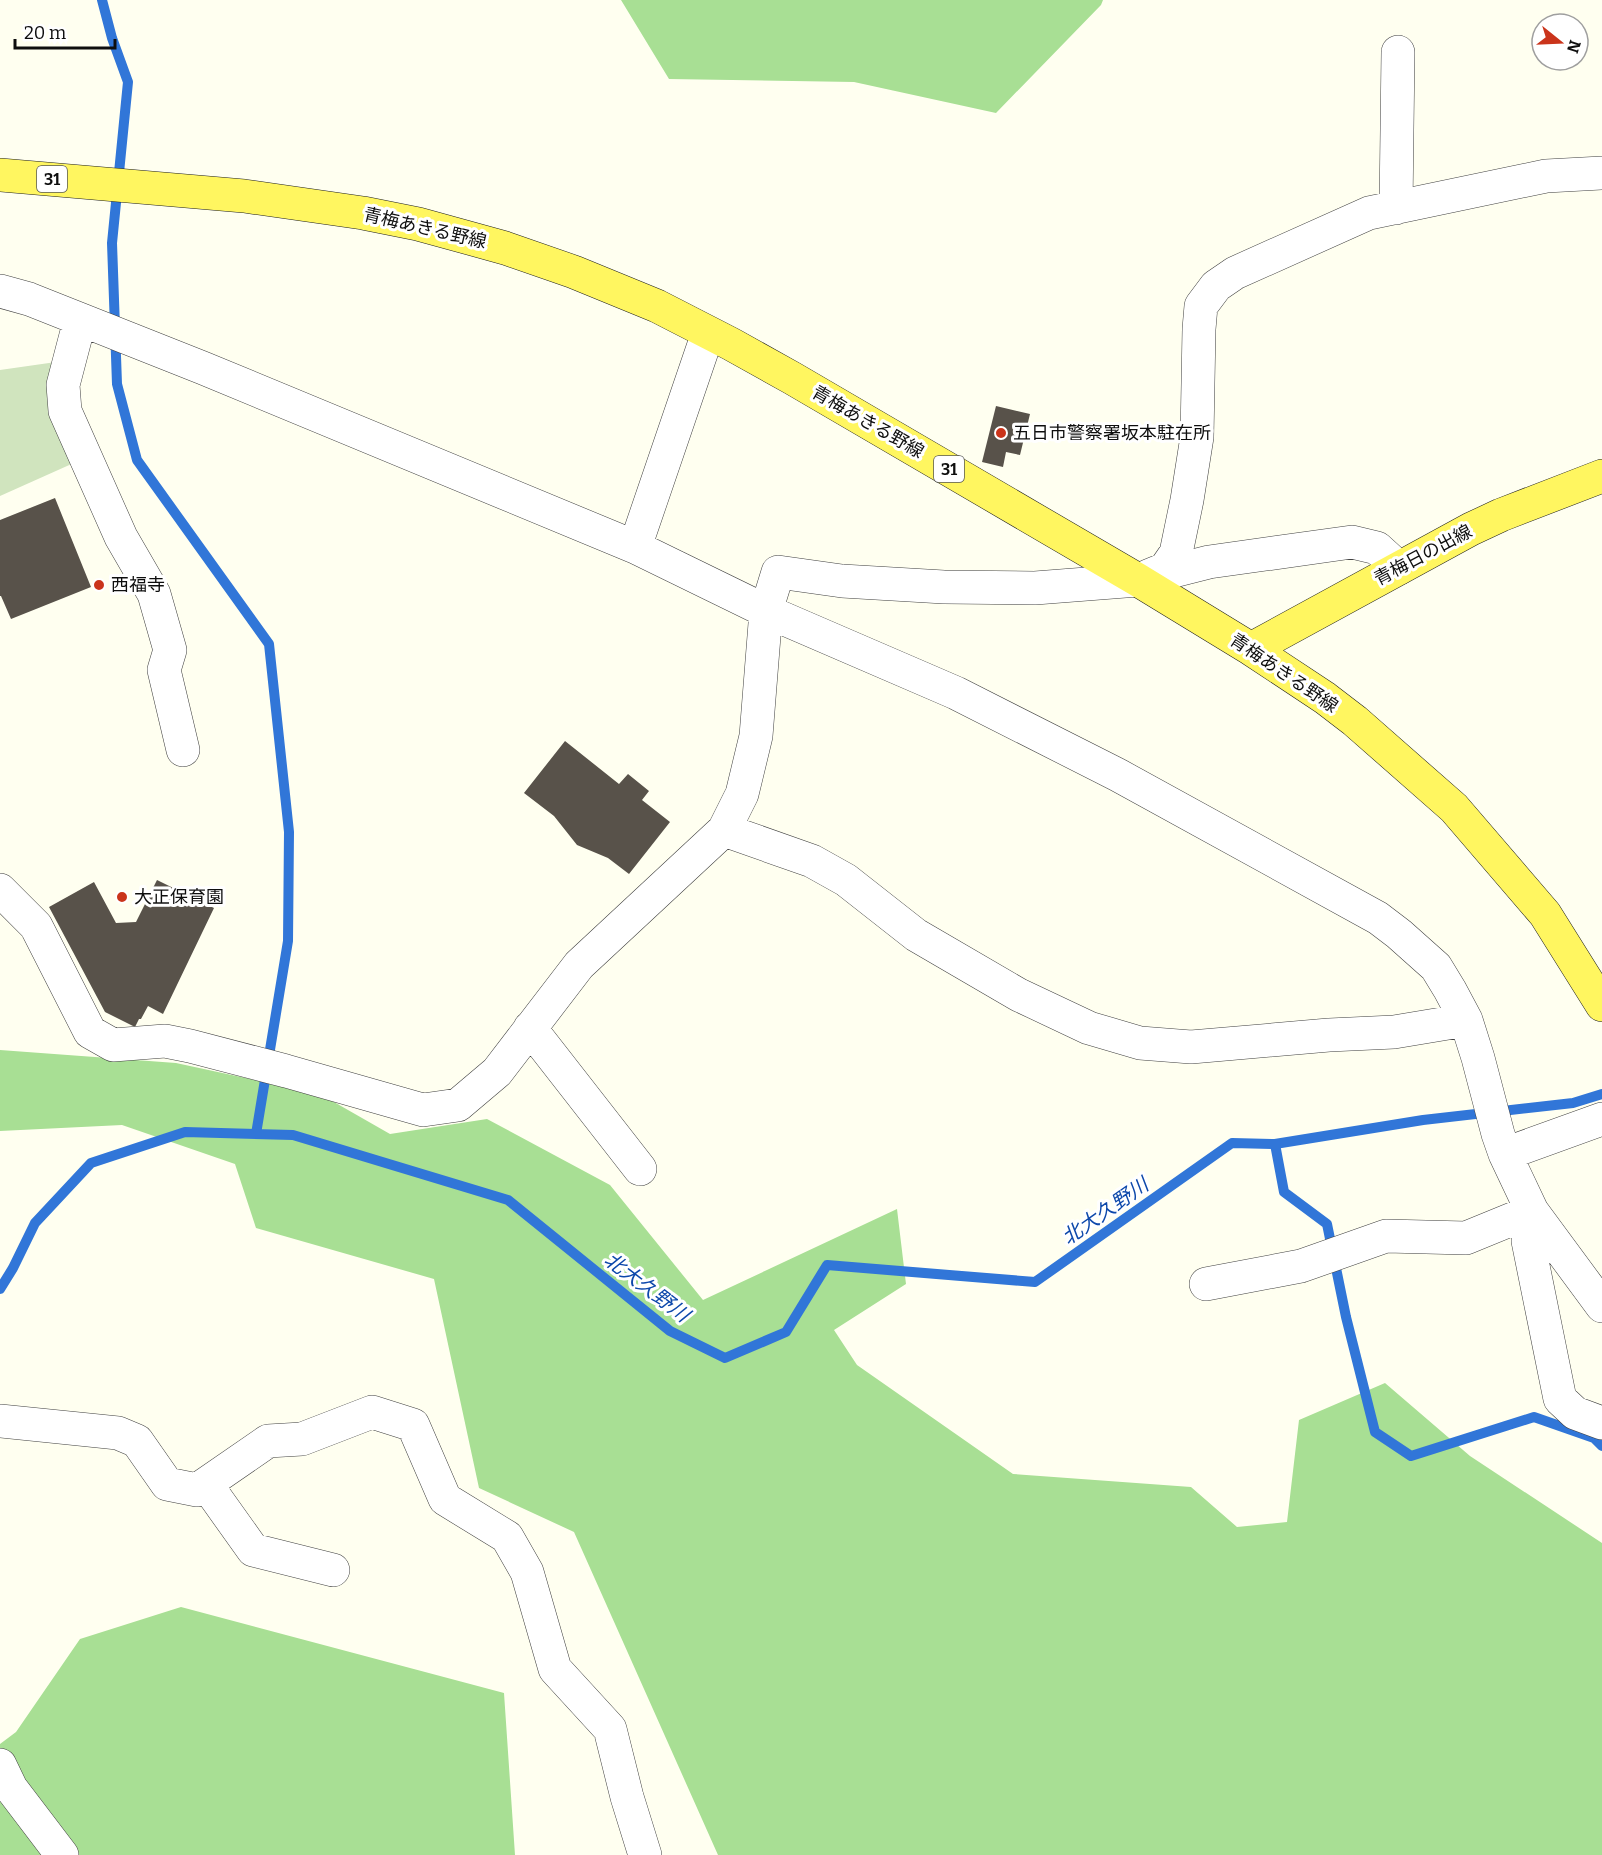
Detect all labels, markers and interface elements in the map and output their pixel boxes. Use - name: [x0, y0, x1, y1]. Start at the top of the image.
- scale bar: [15, 12, 116, 50]
- north arrow: [1530, 12, 1590, 72]
- text: 20 m: [24, 22, 66, 44]
- text: N: [1563, 38, 1585, 55]
- road number: 31: [37, 166, 67, 192]
- street label: 青梅あきる野線: [361, 203, 489, 253]
- street label: 青梅あきる野線: [808, 381, 928, 463]
- place label: 五日市警察署坂本駐在所: [1013, 422, 1211, 444]
- marker: 五日市警察署坂本駐在所: [994, 426, 1008, 440]
- road number: 31: [934, 456, 964, 482]
- street label: 青梅日の出線: [1370, 520, 1476, 590]
- place label: 西福寺: [111, 574, 165, 596]
- marker: 西福寺: [92, 578, 106, 592]
- street label: 青梅あきる野線: [1226, 629, 1342, 717]
- place label: 大正保育園: [134, 886, 224, 908]
- marker: 大正保育園: [115, 890, 129, 904]
- water label: 北大久野川: [1057, 1171, 1154, 1250]
- water label: 北大久野川: [600, 1247, 696, 1328]

